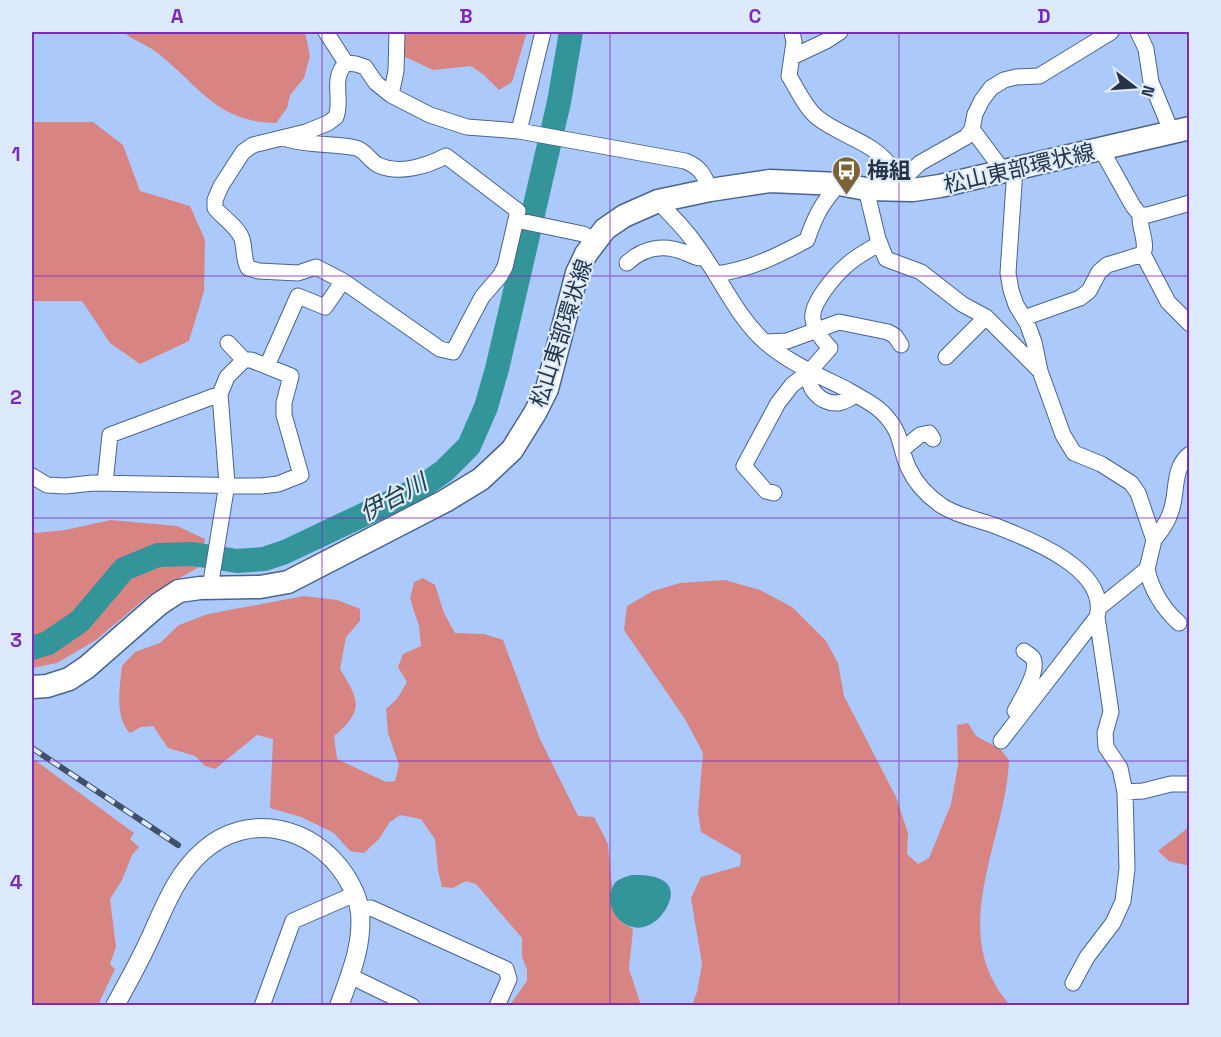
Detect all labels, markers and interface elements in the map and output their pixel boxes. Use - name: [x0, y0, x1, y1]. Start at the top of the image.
- text: A: [171, 3, 184, 29]
- text: B: [459, 3, 473, 29]
- text: C: [749, 3, 762, 29]
- text: D: [1037, 3, 1051, 29]
- north arrow: [1104, 57, 1164, 117]
- text: N: [1136, 83, 1159, 99]
- street label: 松山東部環状線: [941, 137, 1097, 199]
- text: 1: [11, 141, 21, 167]
- bus stop icon: 梅組: [830, 154, 862, 196]
- place label: 梅組: [867, 156, 911, 184]
- street label: 松山東部環状線: [524, 255, 598, 411]
- text: 2: [10, 384, 22, 410]
- water label: 伊台川: [354, 465, 435, 528]
- text: 3: [10, 627, 22, 653]
- text: 4: [10, 869, 23, 895]

